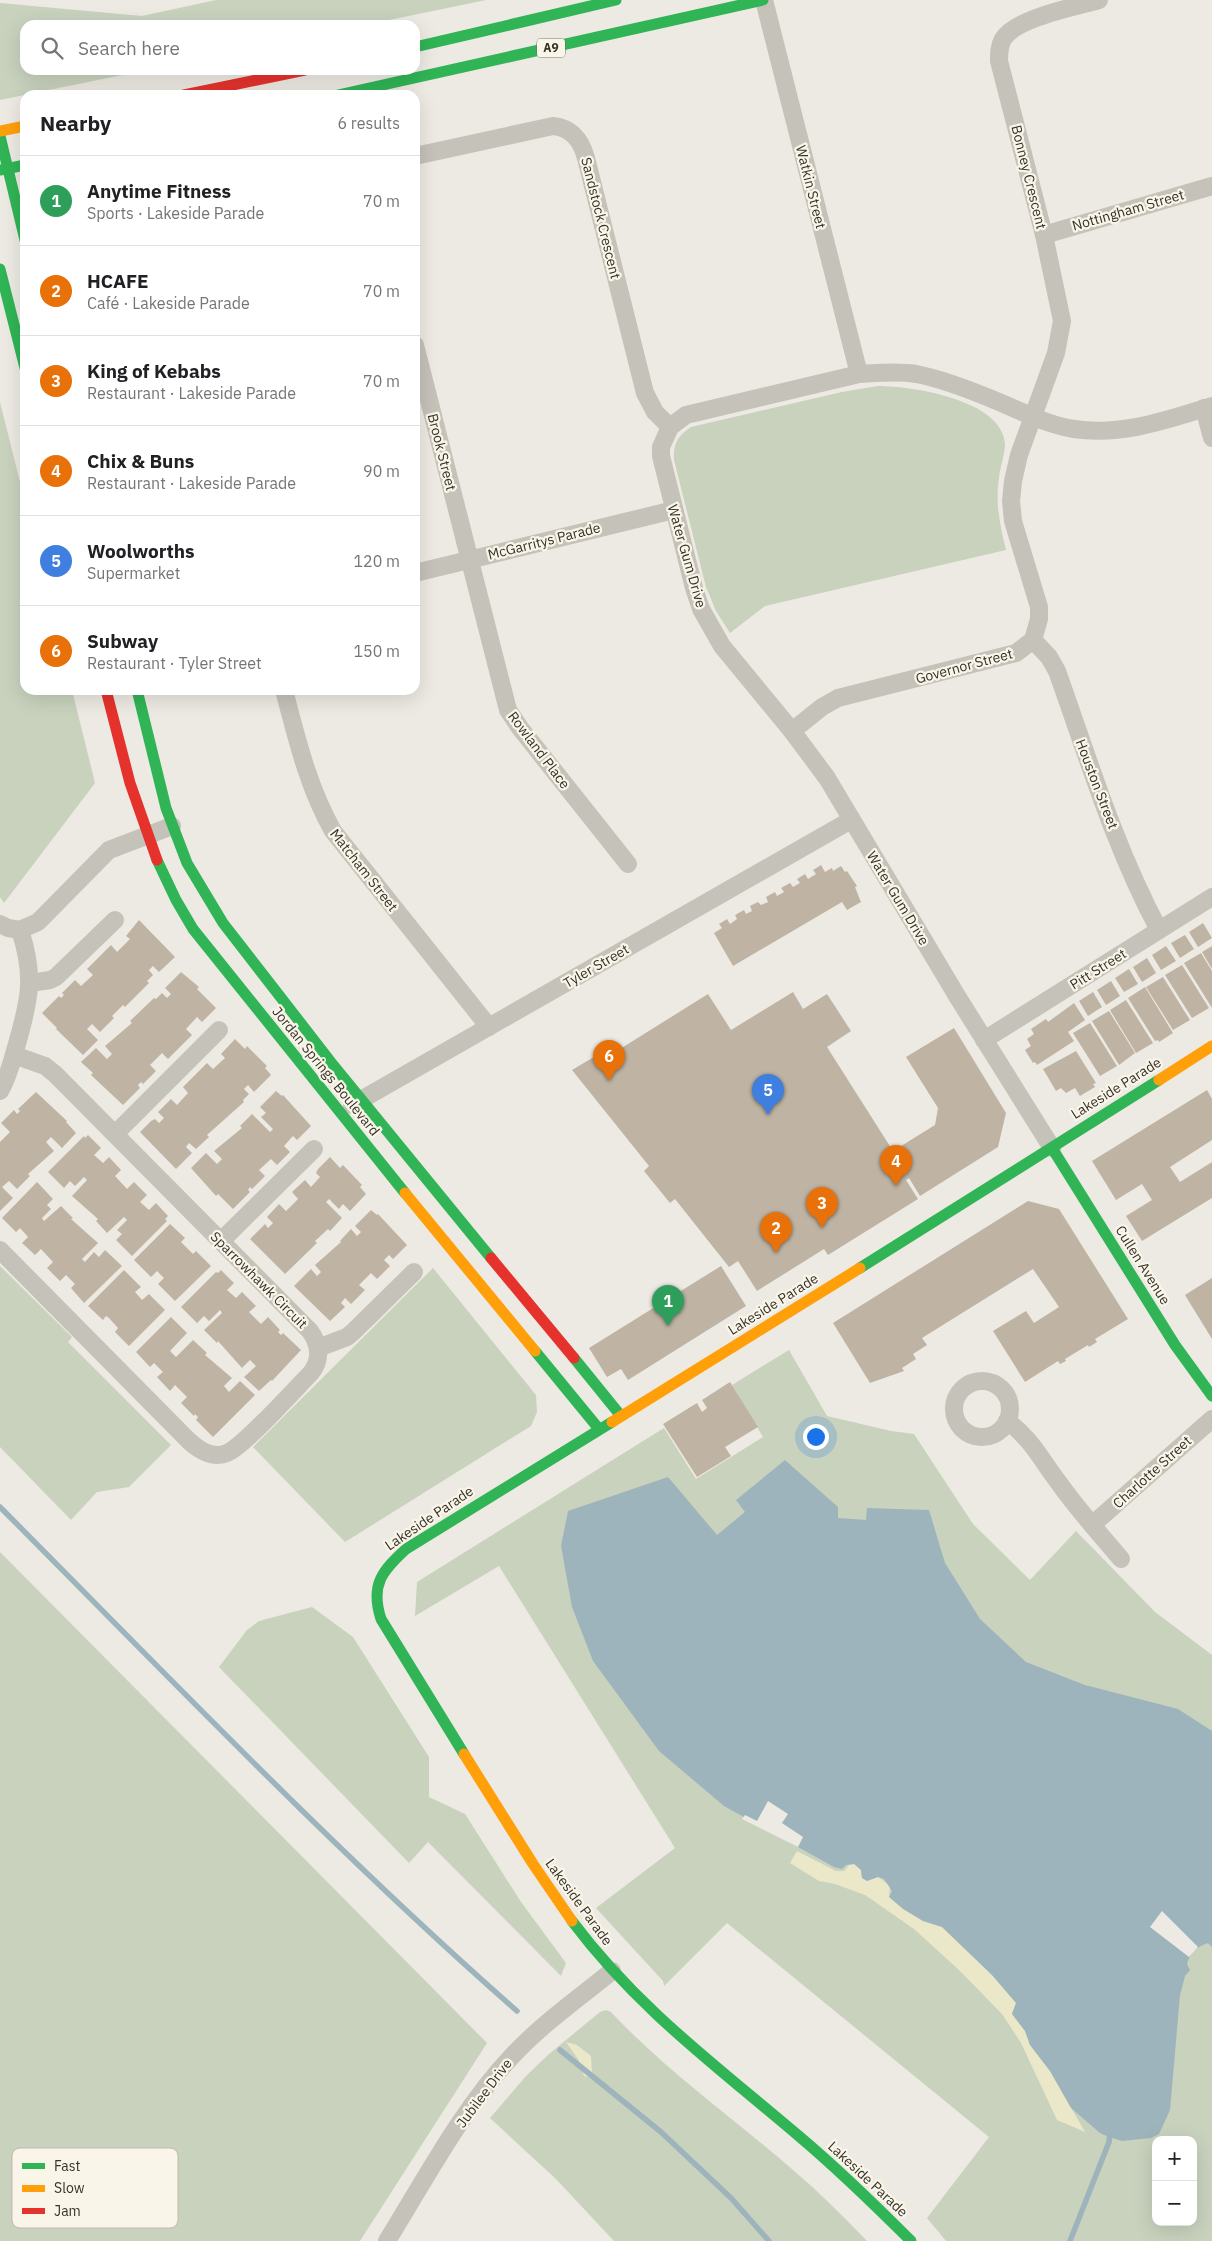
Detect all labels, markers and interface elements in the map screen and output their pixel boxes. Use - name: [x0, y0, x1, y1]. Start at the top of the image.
- search box: [20, 20, 420, 75]
- icon: search: [38, 34, 66, 62]
- text: Search here: [78, 36, 180, 60]
- road number: A9: [537, 38, 565, 58]
- text: Nearby: [40, 109, 111, 137]
- text: 6 results: [337, 113, 400, 133]
- street label: Bonney Crescent: [1007, 123, 1051, 231]
- street label: Watkin Street: [792, 143, 830, 231]
- street label: Sandstock Crescent: [577, 155, 625, 281]
- text: Anytime Fitness: [87, 179, 231, 203]
- street label: Nottingham Street: [1070, 185, 1186, 235]
- text: 1: [51, 191, 61, 211]
- text: 70 m: [363, 191, 400, 211]
- text: Sports · Lakeside Parade: [87, 203, 264, 223]
- text: HCAFE: [87, 269, 149, 293]
- text: 2: [51, 281, 61, 301]
- text: 70 m: [363, 281, 400, 301]
- text: Café · Lakeside Parade: [87, 293, 250, 313]
- text: King of Kebabs: [87, 359, 221, 383]
- text: 3: [51, 371, 61, 391]
- text: 70 m: [363, 371, 400, 391]
- text: Restaurant · Lakeside Parade: [87, 383, 296, 403]
- street label: Brook Street: [424, 412, 460, 493]
- text: Chix & Buns: [87, 449, 194, 473]
- text: 4: [51, 461, 61, 481]
- text: 90 m: [363, 461, 400, 481]
- text: Restaurant · Lakeside Parade: [87, 473, 296, 493]
- street label: Water Gum Drive: [664, 502, 710, 610]
- street label: McGarritys Parade: [486, 518, 603, 564]
- text: Woolworths: [87, 539, 195, 563]
- text: 5: [51, 551, 61, 571]
- text: 120 m: [353, 551, 400, 571]
- text: Supermarket: [87, 563, 180, 583]
- text: Subway: [87, 629, 158, 653]
- text: 6: [51, 641, 61, 661]
- text: 150 m: [353, 641, 400, 661]
- street label: Governor Street: [914, 644, 1015, 688]
- text: Restaurant · Tyler Street: [87, 653, 262, 673]
- street label: Rowland Place: [504, 708, 574, 793]
- street label: Houston Street: [1072, 737, 1122, 832]
- street label: Matcham Street: [326, 825, 402, 915]
- street label: Water Gum Drive: [863, 848, 933, 949]
- street label: Tyler Street: [560, 940, 632, 992]
- street label: Pitt Street: [1066, 945, 1130, 993]
- street label: Jordan Springs Boulevard: [268, 1003, 384, 1139]
- pin: 6: [593, 1040, 625, 1081]
- street label: Lakeside Parade: [1068, 1053, 1165, 1123]
- pin: 5: [752, 1074, 784, 1115]
- pin: 4: [880, 1145, 912, 1186]
- pin: 3: [806, 1187, 838, 1228]
- pin: 2: [760, 1212, 792, 1253]
- street label: Cullen Avenue: [1112, 1222, 1175, 1308]
- street label: Sparrowhawk Circuit: [207, 1228, 311, 1332]
- street label: Lakeside Parade: [725, 1269, 822, 1339]
- pin: 1: [652, 1285, 684, 1326]
- your location: [803, 1424, 829, 1450]
- street label: Charlotte Street: [1109, 1432, 1195, 1512]
- street label: Lakeside Parade: [381, 1482, 477, 1554]
- street label: Lakeside Parade: [541, 1855, 617, 1949]
- street label: Jubilee Drive: [452, 2055, 516, 2131]
- map controls: [1152, 2136, 1197, 2226]
- button: +: [1152, 2136, 1197, 2181]
- street label: Lakeside Parade: [824, 2137, 912, 2221]
- legend: [12, 2148, 178, 2228]
- text: Fast: [54, 2157, 80, 2175]
- text: Slow: [54, 2179, 85, 2197]
- button: −: [1152, 2181, 1197, 2226]
- text: Jam: [54, 2202, 81, 2220]

